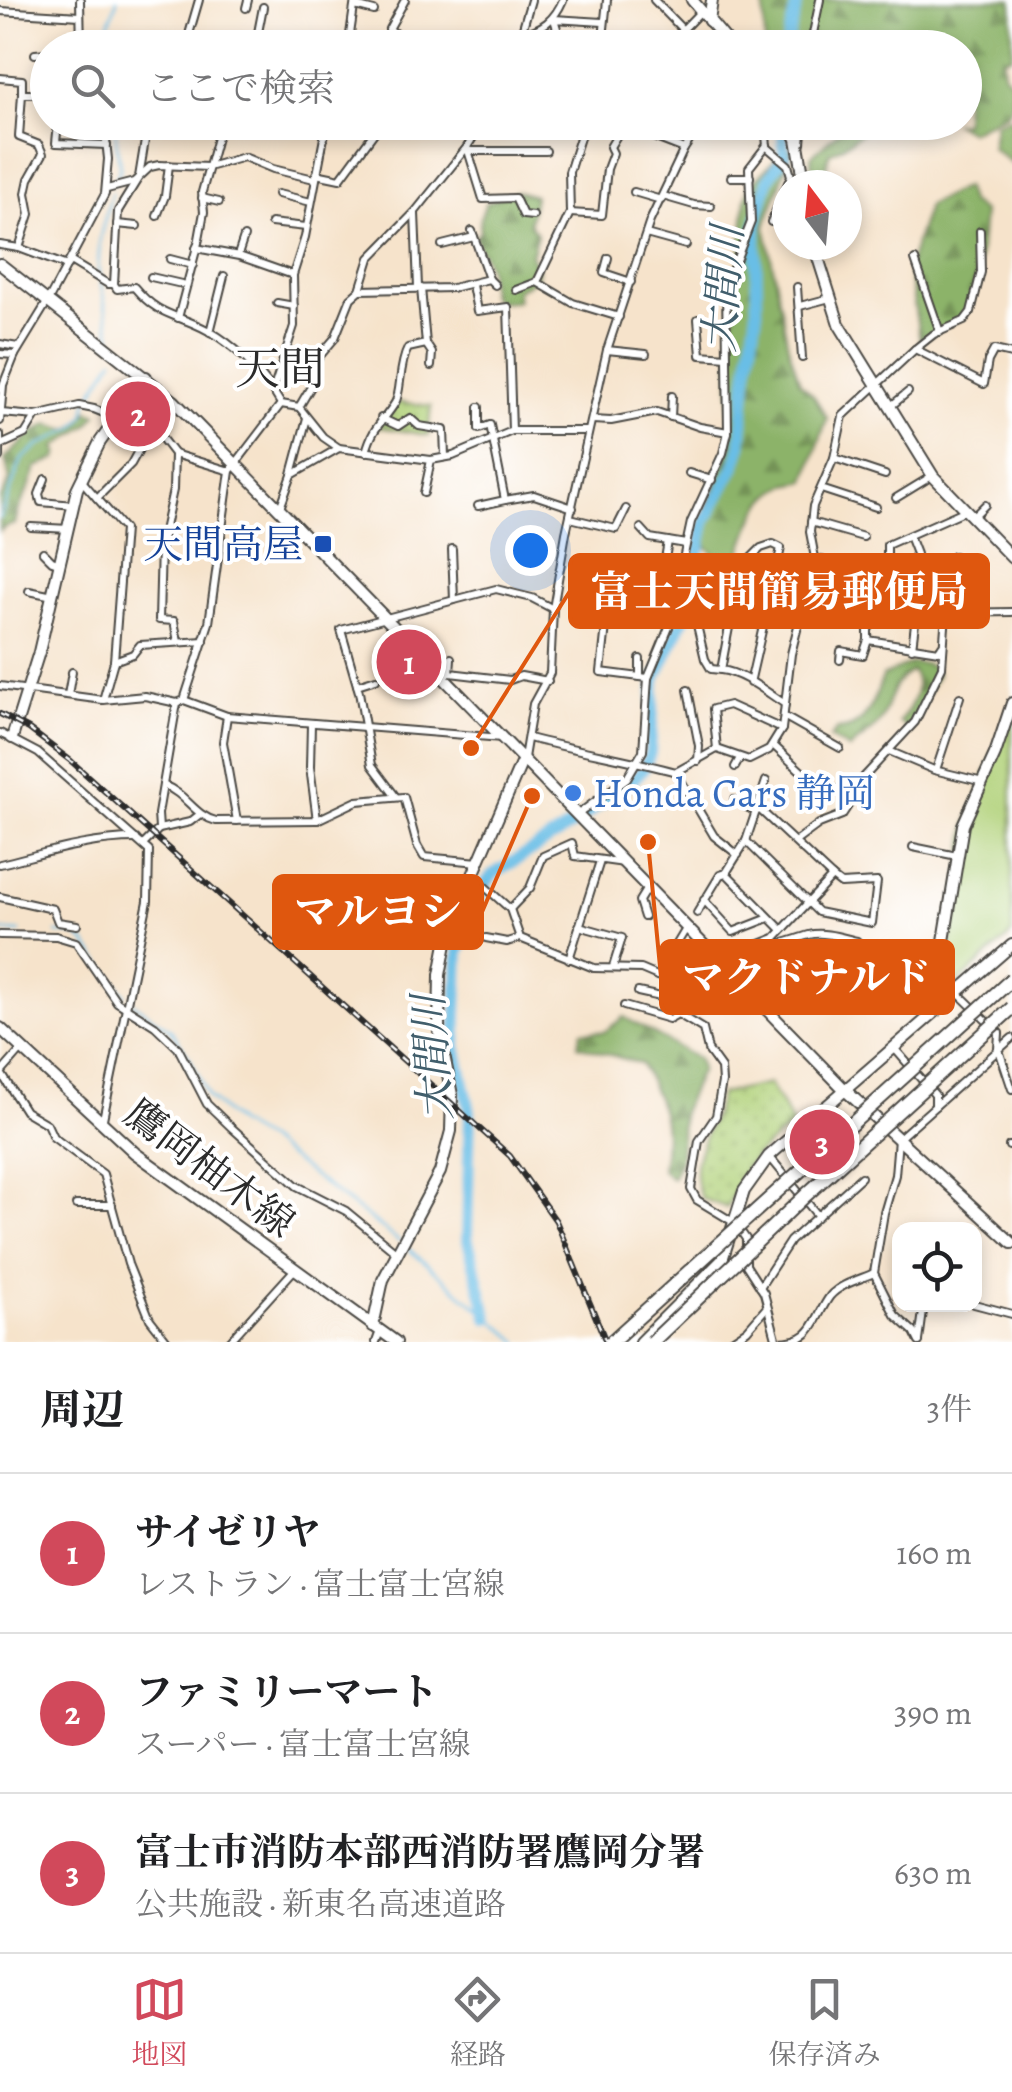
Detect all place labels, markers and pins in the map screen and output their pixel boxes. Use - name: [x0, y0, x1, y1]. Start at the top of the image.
- pin: 2: [106, 376, 170, 452]
- place label: 天間高屋: [143, 517, 303, 572]
- marker: 天間高屋: [312, 533, 334, 555]
- callout: 富士天間簡易郵便局: [570, 555, 988, 627]
- pin: 1: [376, 624, 442, 700]
- place label: Honda Cars 静岡: [593, 766, 875, 821]
- marker: Honda Cars 静岡: [562, 782, 584, 804]
- callout: マルヨシ: [274, 876, 482, 948]
- callout: マクドナルド: [661, 941, 953, 1013]
- pin: 3: [790, 1104, 854, 1180]

